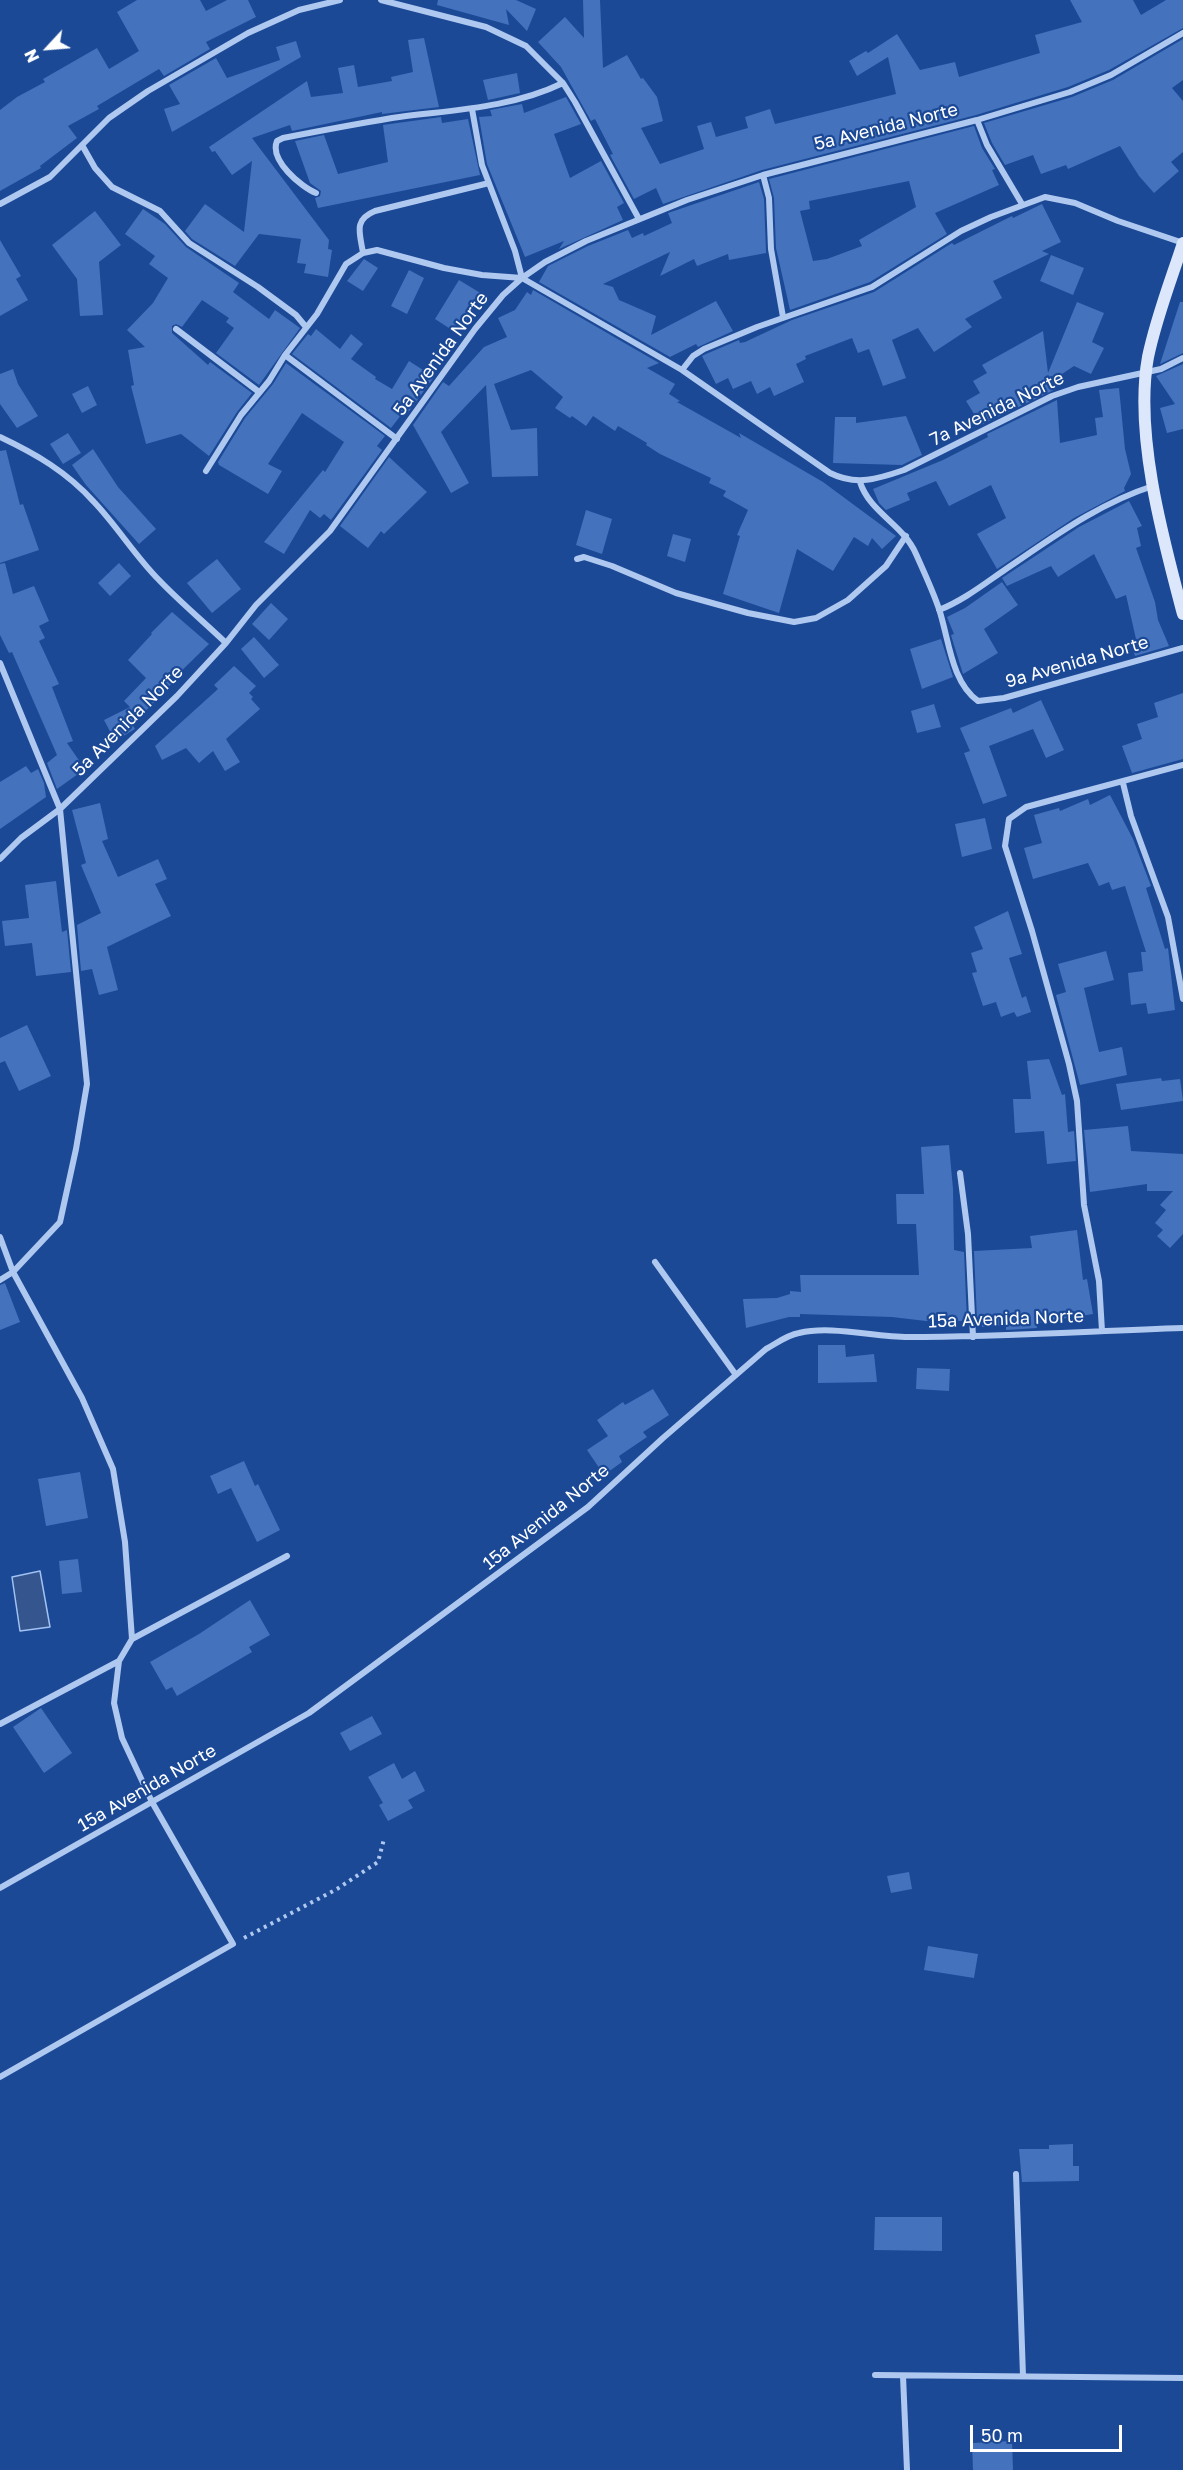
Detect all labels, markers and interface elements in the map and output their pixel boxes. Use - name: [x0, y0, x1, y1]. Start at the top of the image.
- north arrow: [18, 18, 78, 78]
- text: N: [20, 46, 43, 66]
- street label: 5a Avenida Norte: [812, 99, 960, 155]
- street label: 5a Avenida Norte: [389, 288, 493, 420]
- street label: 7a Avenida Norte: [926, 367, 1068, 451]
- street label: 9a Avenida Norte: [1003, 631, 1151, 693]
- street label: 5a Avenida Norte: [68, 661, 188, 781]
- street label: 15a Avenida Norte: [928, 1305, 1084, 1333]
- street label: 15a Avenida Norte: [479, 1459, 613, 1575]
- street label: 15a Avenida Norte: [74, 1740, 220, 1836]
- scale bar: [973, 2413, 1124, 2451]
- text: 50 m: [981, 2424, 1023, 2446]

